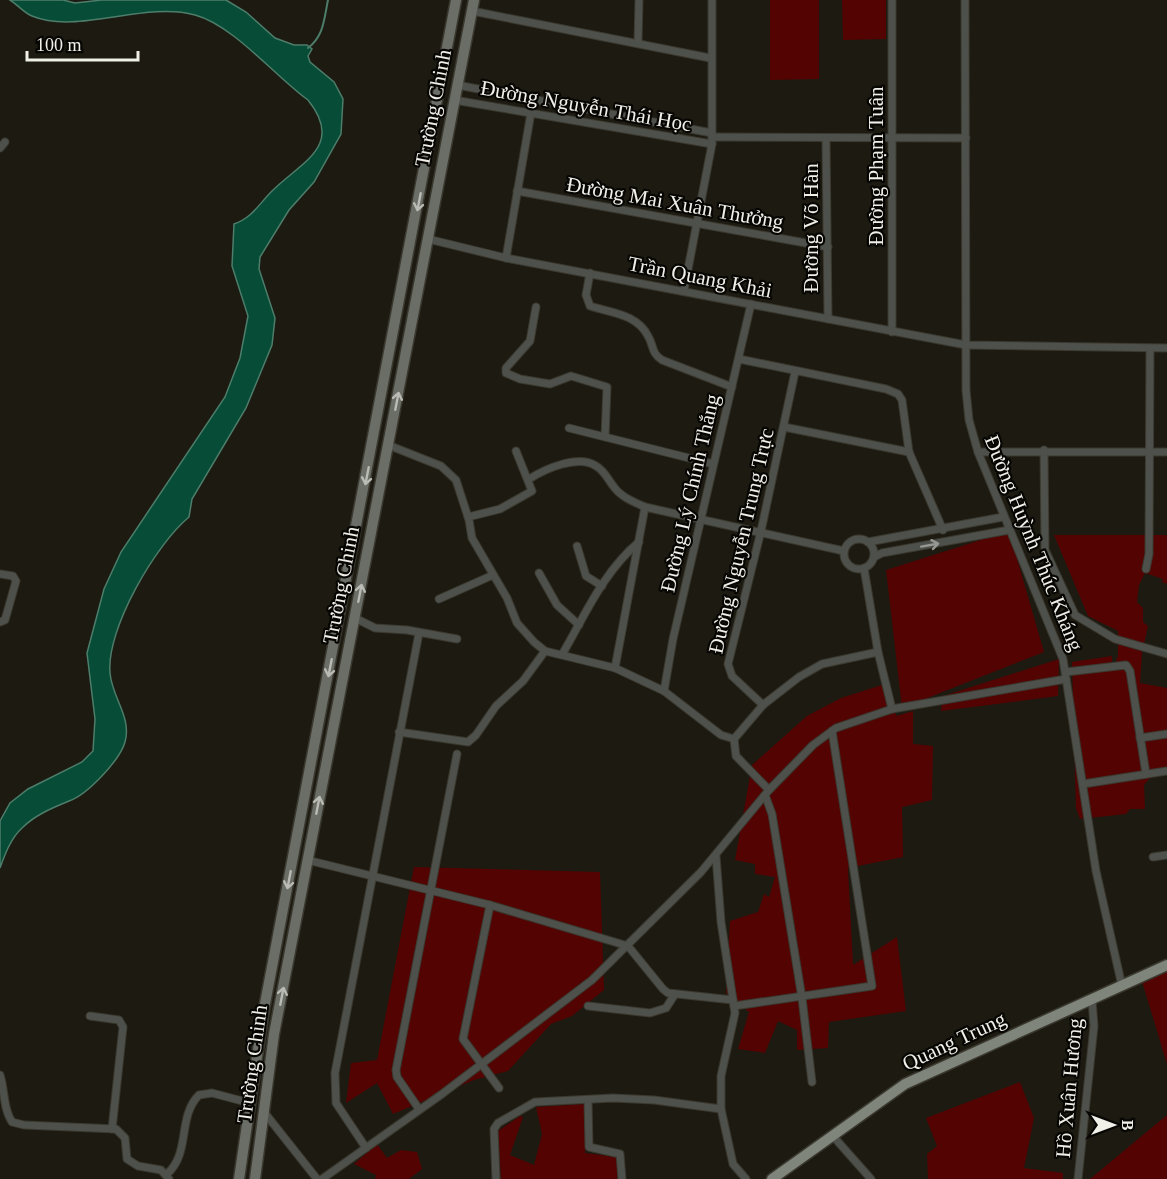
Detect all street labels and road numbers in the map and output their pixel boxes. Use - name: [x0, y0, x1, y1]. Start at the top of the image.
- street label: Trường Chinh: [410, 47, 456, 169]
- street label: Đường Nguyễn Thái Học: [479, 76, 693, 136]
- street label: Đường Phạm Tuân: [864, 86, 888, 246]
- street label: Đường Võ Hàn: [799, 163, 823, 293]
- street label: Đường Mai Xuân Thưởng: [565, 172, 786, 234]
- street label: Trần Quang Khải: [626, 251, 774, 303]
- street label: Đường Lý Chính Thắng: [656, 391, 725, 594]
- street label: Đường Nguyễn Trung Trực: [703, 426, 779, 656]
- street label: Đường Huỳnh Thúc Kháng: [980, 432, 1088, 655]
- street label: Trường Chinh: [318, 524, 364, 646]
- street label: Trường Chinh: [232, 1003, 272, 1125]
- street label: Quang Trung: [898, 1006, 1010, 1075]
- street label: Hồ Xuân Hương: [1051, 1017, 1087, 1159]

